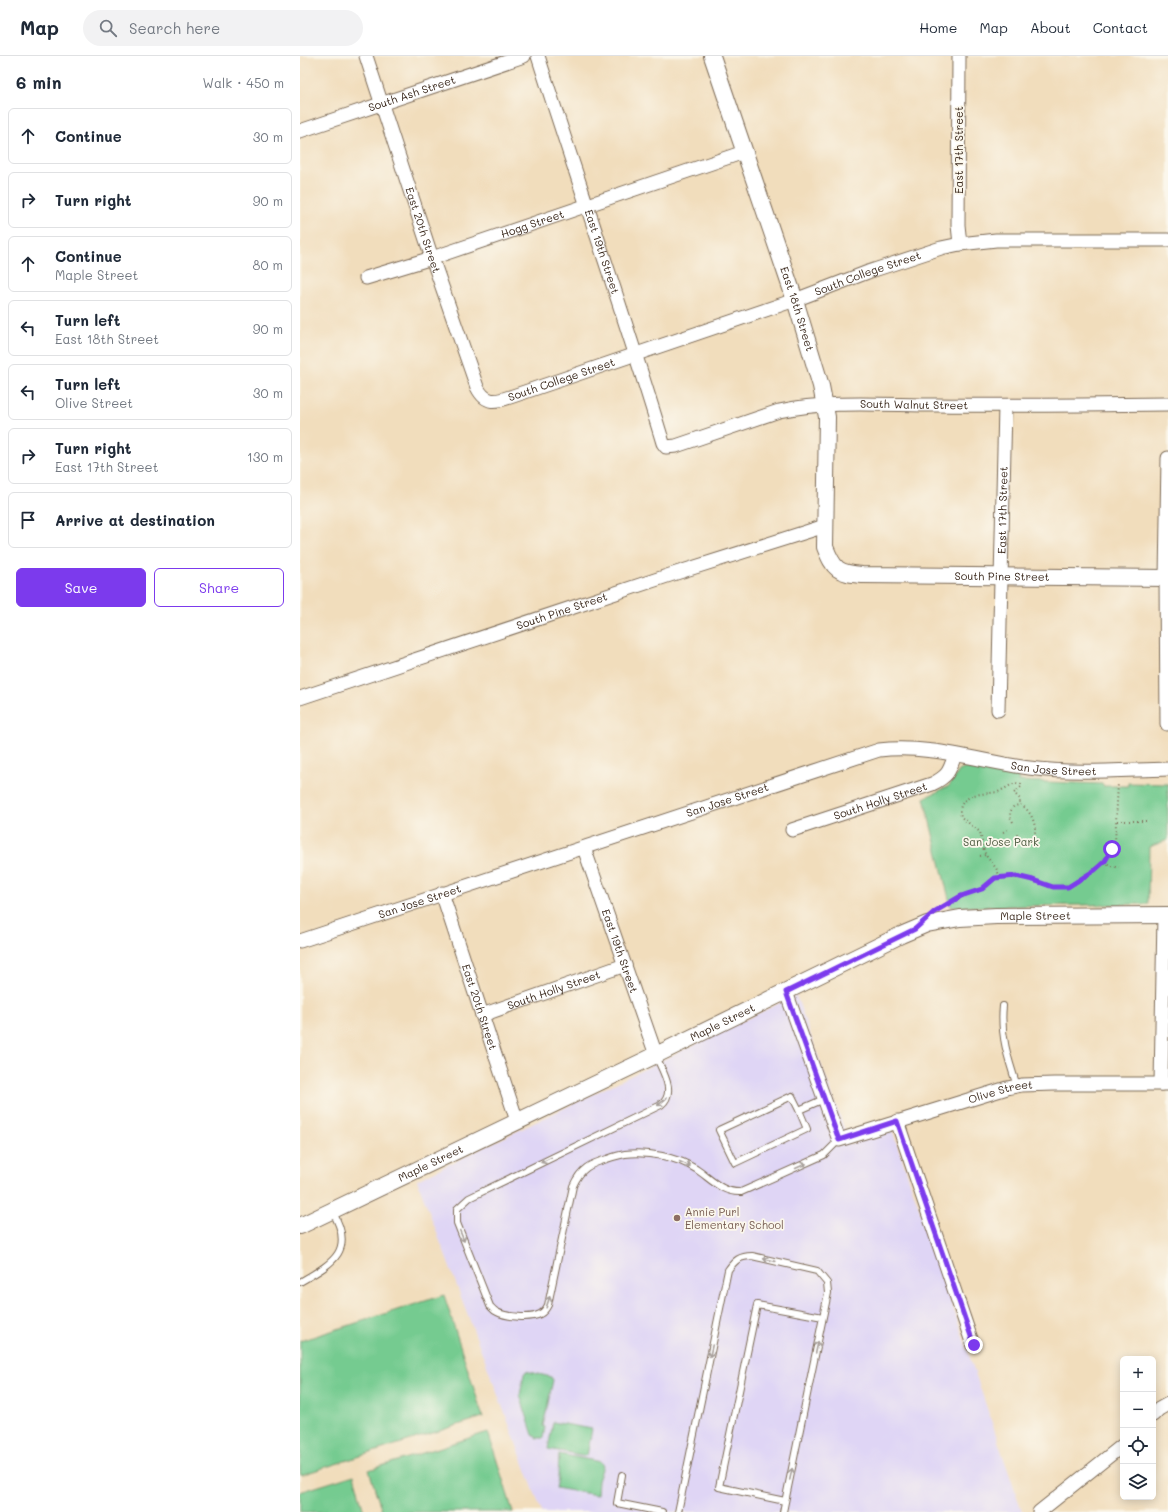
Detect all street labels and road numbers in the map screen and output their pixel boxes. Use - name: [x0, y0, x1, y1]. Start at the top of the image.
- street label: South Ash Street: [366, 71, 457, 115]
- street label: East 17th Street: [951, 106, 966, 194]
- street label: East 20th Street: [402, 185, 445, 275]
- street label: Hogg Street: [499, 206, 566, 241]
- street label: East 19th Street: [582, 207, 624, 296]
- street label: South College Street: [812, 247, 923, 299]
- street label: East 18th Street: [777, 264, 818, 353]
- street label: South College Street: [506, 354, 617, 404]
- street label: South Walnut Street: [860, 396, 968, 412]
- street label: East 17th Street: [994, 466, 1011, 554]
- street label: South Pine Street: [954, 568, 1050, 584]
- street label: South Pine Street: [514, 588, 609, 633]
- street label: San Jose Street: [1010, 757, 1097, 778]
- street label: South Holly Street: [831, 778, 929, 823]
- street label: San Jose Street: [684, 779, 771, 820]
- street label: San Jose Street: [376, 880, 463, 922]
- street label: East 19th Street: [599, 907, 642, 995]
- street label: Maple Street: [1000, 908, 1071, 923]
- street label: East 20th Street: [459, 962, 501, 1052]
- street label: South Holly Street: [505, 966, 602, 1013]
- street label: Maple Street: [687, 1000, 757, 1044]
- street label: Olive Street: [966, 1077, 1033, 1107]
- street label: Maple Street: [395, 1141, 466, 1185]

